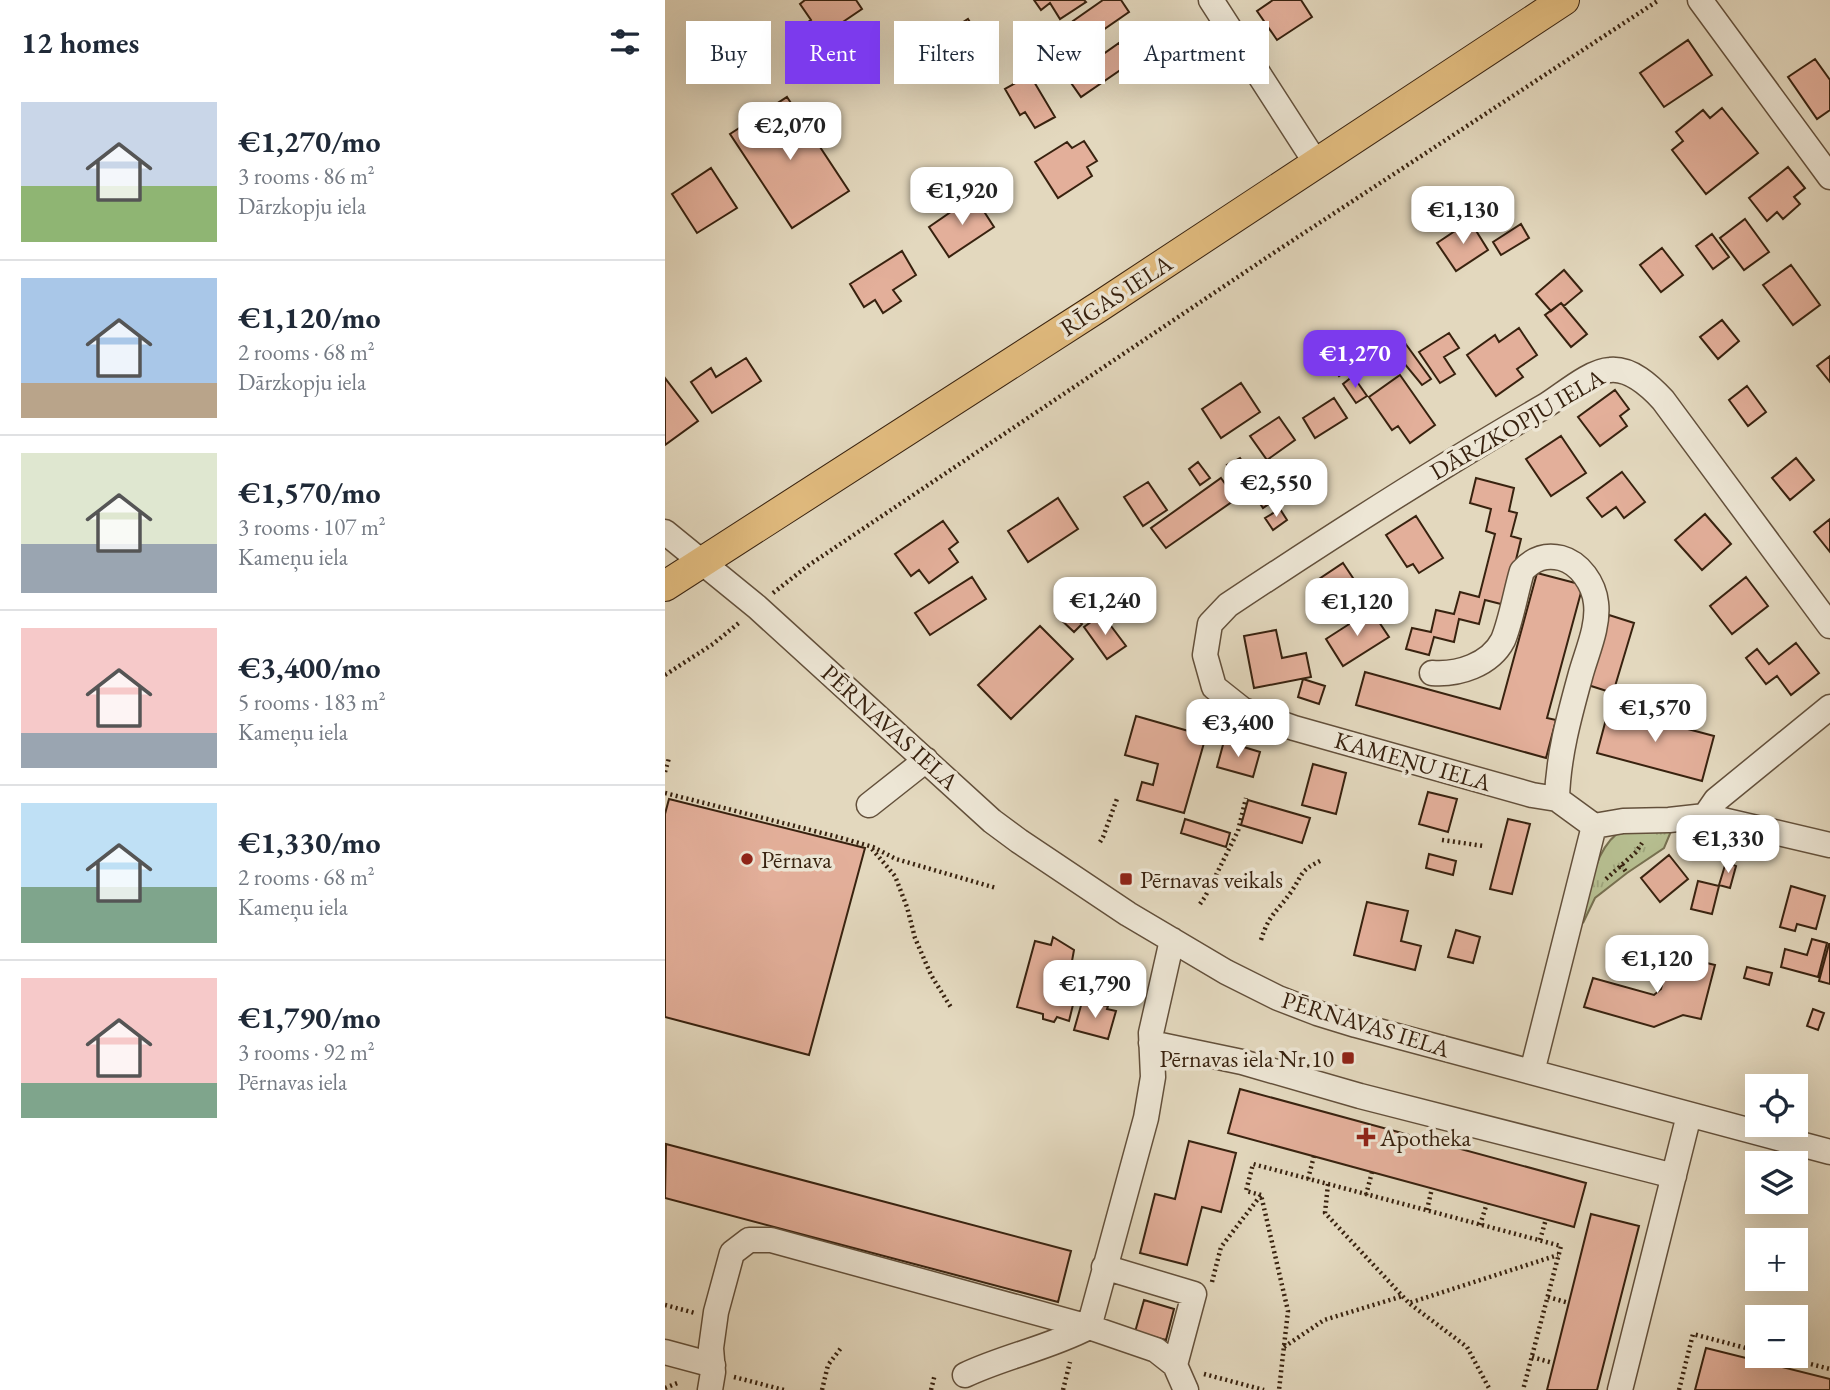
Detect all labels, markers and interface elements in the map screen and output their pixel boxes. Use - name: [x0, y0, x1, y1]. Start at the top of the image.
- chip: Buy: [686, 21, 771, 84]
- chip: Rent: [785, 21, 880, 84]
- chip: Filters: [894, 21, 999, 84]
- chip: New: [1013, 21, 1105, 84]
- chip: Apartment: [1119, 21, 1269, 84]
- text: 12 homes: [21, 23, 139, 62]
- icon: filters: [606, 23, 644, 61]
- pin: €2,070: [733, 102, 847, 162]
- text: €2,070: [754, 110, 826, 140]
- text: €1,270/mo: [238, 122, 381, 161]
- icon: home: [77, 130, 161, 214]
- text: 3 rooms · 86 m²: [238, 161, 375, 191]
- pin: €1,920: [905, 168, 1019, 227]
- text: €1,920: [926, 175, 998, 205]
- pin: €1,130: [1406, 187, 1520, 246]
- text: Dārzkopju iela: [238, 191, 366, 221]
- text: €1,130: [1427, 194, 1499, 224]
- street label: RĪGAS IELA: [1054, 247, 1178, 343]
- text: €1,120/mo: [238, 298, 381, 337]
- icon: home: [77, 306, 161, 390]
- pin: €1,270: [1298, 330, 1412, 390]
- text: 2 rooms · 68 m²: [238, 337, 375, 367]
- text: €1,270: [1319, 338, 1391, 368]
- street label: DĀRZKOPJU IELA: [1424, 361, 1610, 487]
- text: Dārzkopju iela: [238, 367, 366, 397]
- pin: €2,550: [1219, 460, 1333, 519]
- text: €2,550: [1240, 467, 1312, 497]
- text: €1,570/mo: [238, 473, 381, 512]
- icon: home: [77, 481, 161, 565]
- text: 3 rooms · 107 m²: [238, 512, 386, 542]
- text: Kameņu iela: [238, 542, 348, 572]
- pin: €1,240: [1048, 578, 1162, 637]
- pin: €1,120: [1300, 578, 1414, 638]
- text: €1,240: [1069, 585, 1141, 615]
- text: €1,120: [1321, 586, 1393, 616]
- text: €3,400/mo: [238, 648, 381, 687]
- icon: home: [77, 656, 161, 740]
- street label: PĒRNAVAS IELA: [815, 657, 965, 797]
- pin: €1,570: [1598, 684, 1712, 744]
- text: 5 rooms · 183 m²: [238, 687, 386, 717]
- text: €1,570: [1619, 692, 1691, 722]
- pin: €3,400: [1181, 700, 1295, 759]
- text: €3,400: [1202, 707, 1274, 737]
- text: Kameņu iela: [238, 717, 348, 747]
- street label: KAMEŅU IELA: [1331, 724, 1495, 798]
- pin: €1,330: [1671, 816, 1785, 875]
- text: €1,330/mo: [238, 823, 381, 862]
- text: €1,330: [1692, 823, 1764, 853]
- icon: home: [77, 831, 161, 915]
- place label: Pērnava: [761, 844, 832, 875]
- marker: Pērnava: [739, 851, 755, 867]
- text: 2 rooms · 68 m²: [238, 862, 375, 892]
- place label: Pērnavas veikals: [1140, 864, 1283, 895]
- marker: Pērnavas veikals: [1118, 871, 1134, 887]
- text: Kameņu iela: [238, 892, 348, 922]
- pin: €1,120: [1600, 936, 1714, 995]
- text: €1,120: [1621, 943, 1693, 973]
- pin: €1,790: [1038, 960, 1152, 1020]
- text: €1,790: [1059, 968, 1131, 998]
- street label: PĒRNAVAS IELA: [1278, 984, 1454, 1064]
- text: €1,790/mo: [238, 998, 381, 1037]
- icon: home: [77, 1006, 161, 1090]
- text: 3 rooms · 92 m²: [238, 1037, 375, 1067]
- place label: Pērnavas iela Nr.10: [1160, 1043, 1334, 1074]
- marker: Pērnavas iela Nr.10: [1340, 1050, 1356, 1066]
- text: Pērnavas iela: [238, 1067, 347, 1097]
- map controls: [1745, 1074, 1808, 1368]
- button: locate: [1745, 1074, 1808, 1137]
- place label: Apotheka: [1379, 1122, 1471, 1153]
- marker: Apotheka: [1358, 1129, 1374, 1145]
- button: layers: [1745, 1151, 1808, 1214]
- button: +: [1745, 1228, 1808, 1291]
- button: −: [1745, 1305, 1808, 1368]

